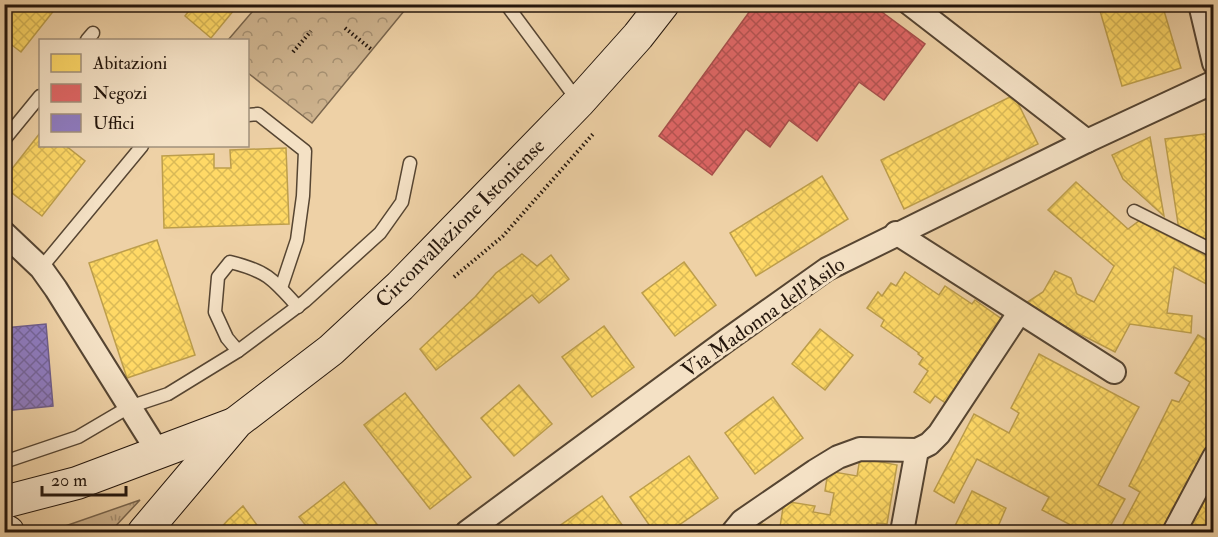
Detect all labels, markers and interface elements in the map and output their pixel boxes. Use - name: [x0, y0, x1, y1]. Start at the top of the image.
- legend: [39, 39, 249, 147]
- text: Abitazioni: [92, 52, 167, 75]
- text: Negozi: [93, 82, 147, 105]
- text: Uffici: [93, 112, 135, 135]
- street label: Circonvallazione Istoniense: [370, 133, 551, 314]
- street label: Via Madonna dell'Asilo: [676, 251, 850, 384]
- scale bar: [42, 459, 126, 497]
- text: 20 m: [51, 469, 87, 492]

